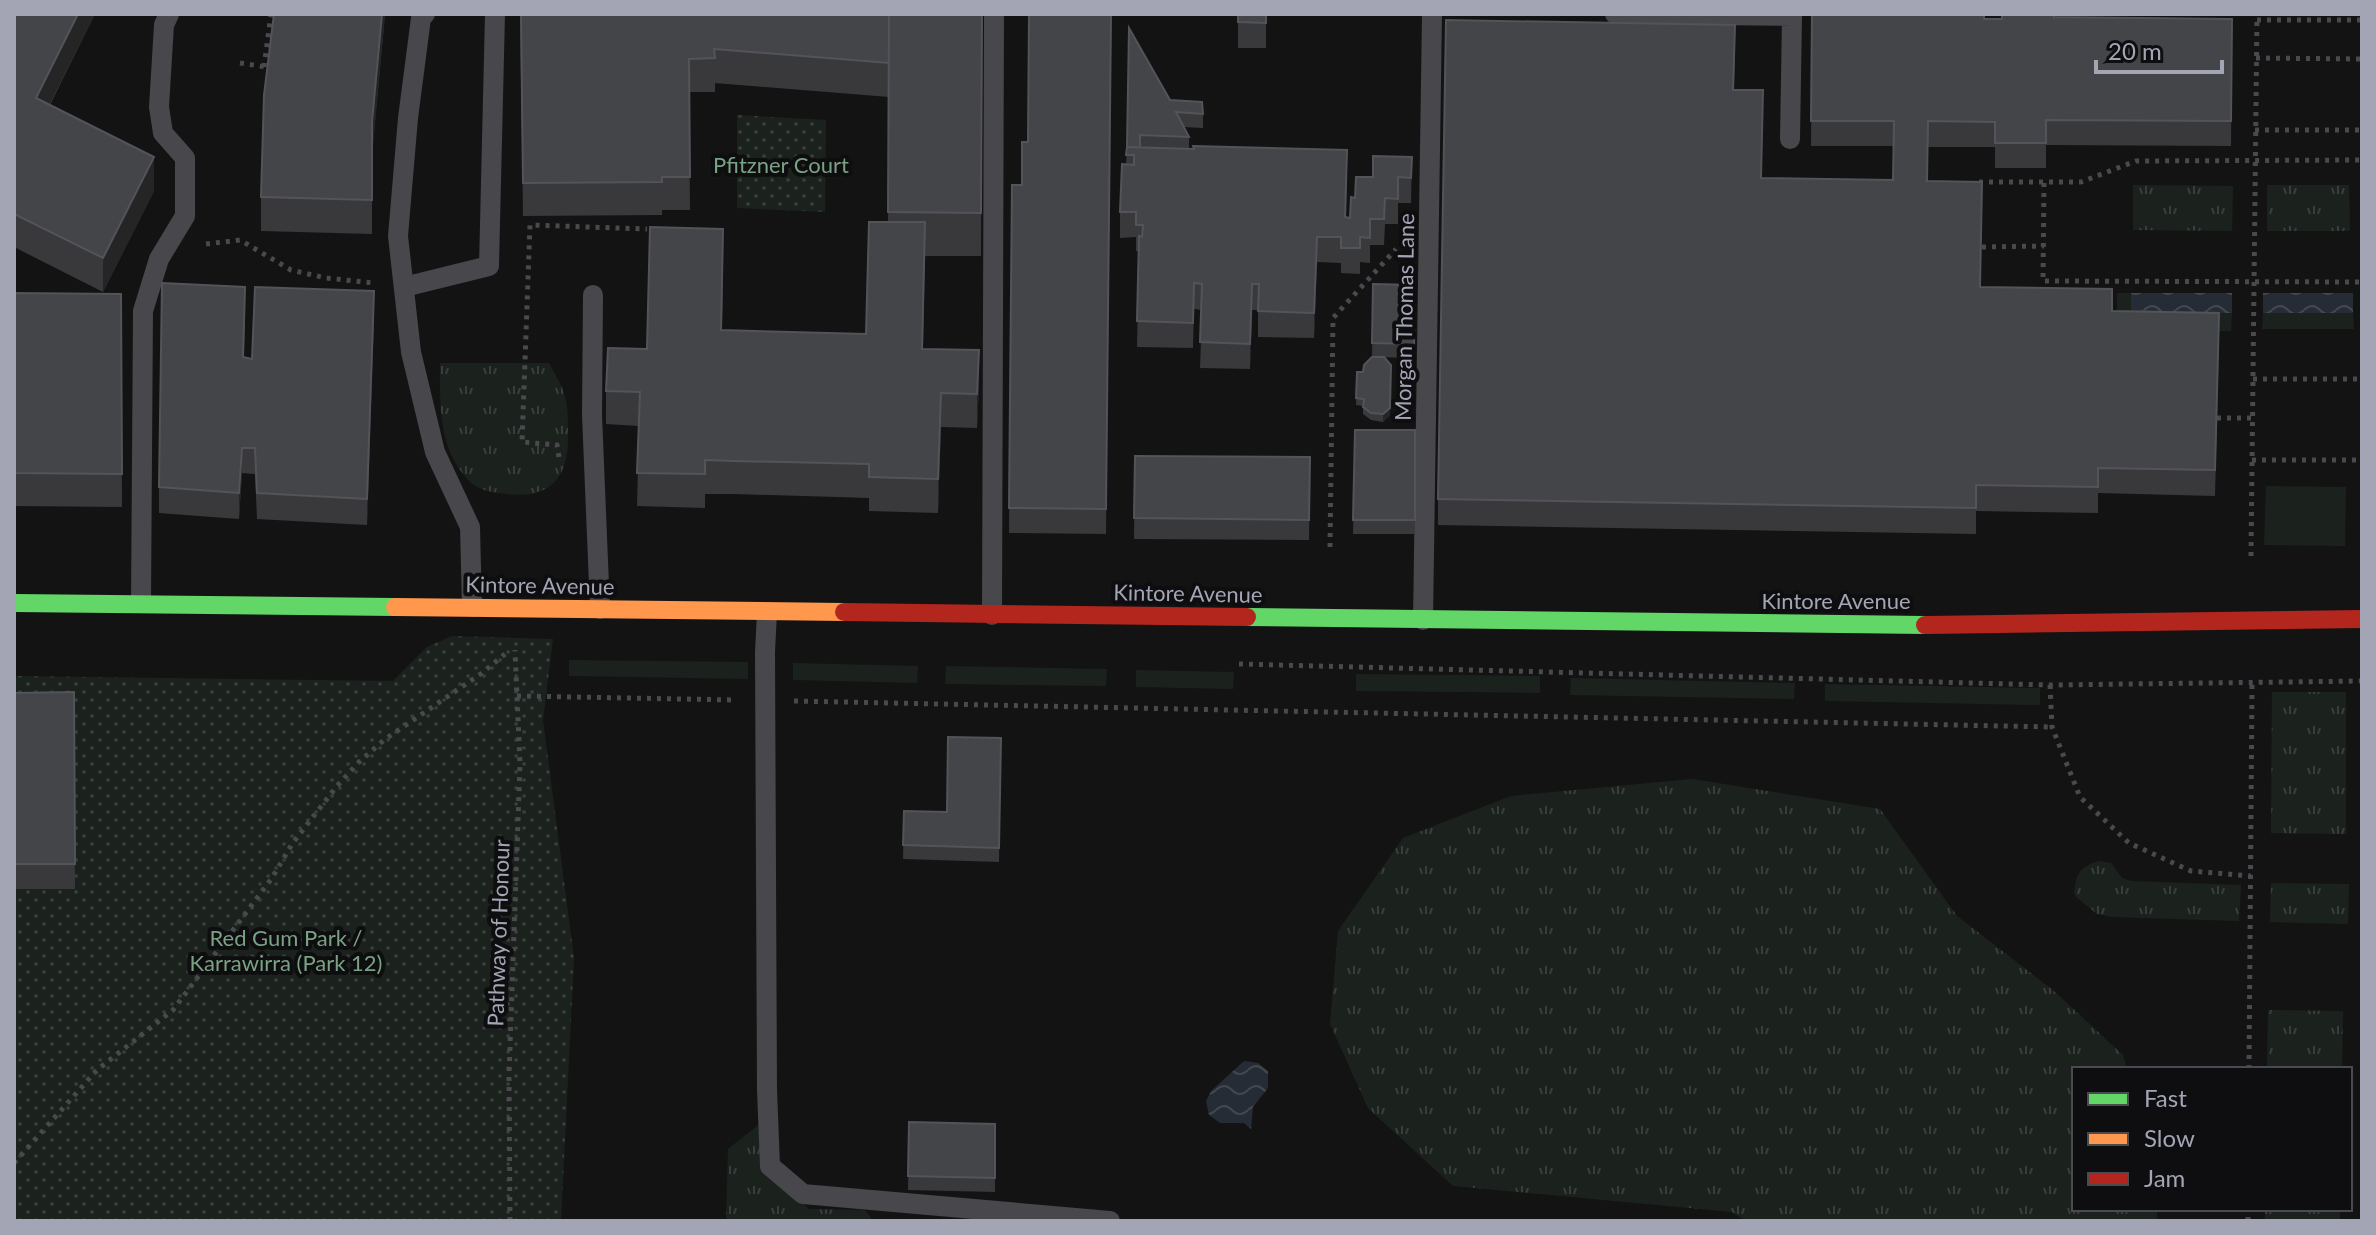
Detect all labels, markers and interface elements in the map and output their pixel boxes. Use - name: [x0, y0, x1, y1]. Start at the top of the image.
- scale bar: [2096, 24, 2222, 74]
- text: 20 m: [2108, 36, 2162, 65]
- park label: Pfitzner Court: [713, 151, 849, 178]
- street label: Morgan Thomas Lane: [1389, 213, 1419, 421]
- street label: Kintore Avenue: [465, 570, 615, 600]
- street label: Kintore Avenue: [1113, 578, 1263, 608]
- street label: Kintore Avenue: [1761, 587, 1911, 614]
- street label: Pathway of Honour: [481, 839, 515, 1027]
- park label: Red Gum Park / Karrawirra (Park 12): [190, 924, 383, 976]
- legend: [2072, 1067, 2352, 1211]
- text: Fast: [2144, 1083, 2187, 1112]
- text: Slow: [2144, 1123, 2195, 1152]
- text: Jam: [2144, 1163, 2185, 1192]

